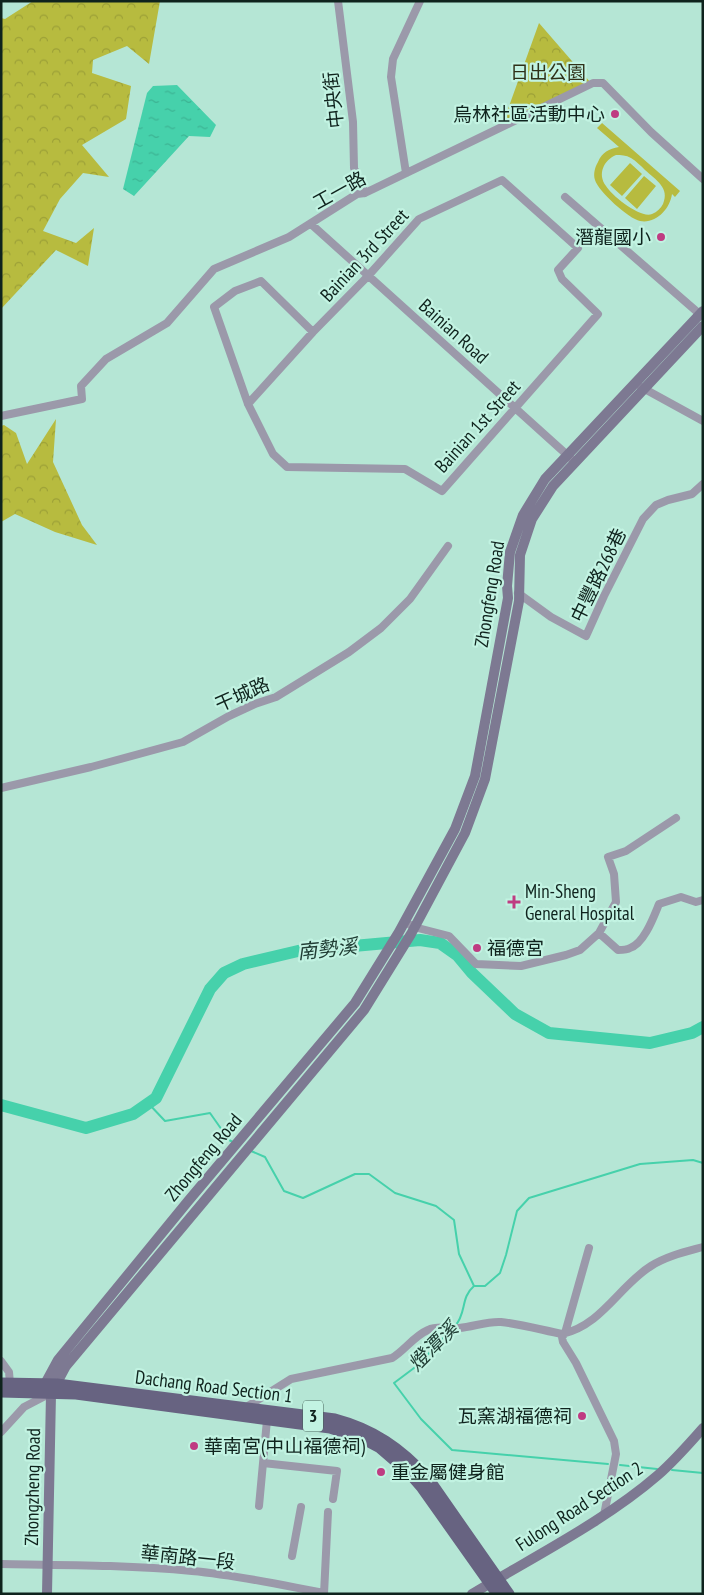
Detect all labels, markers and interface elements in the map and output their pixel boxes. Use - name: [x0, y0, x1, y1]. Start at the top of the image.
- park label: 日出公園: [510, 60, 586, 84]
- street label: 中央街: [318, 70, 348, 130]
- place label: 烏林社區活動中心: [453, 102, 605, 126]
- marker: 烏林社區活動中心: [609, 108, 621, 120]
- street label: 工一路: [308, 166, 370, 214]
- street label: Bainian 3rd Street: [315, 203, 414, 306]
- place label: 潛龍國小: [575, 225, 651, 249]
- marker: 潛龍國小: [655, 231, 667, 243]
- street label: Bainian Road: [414, 293, 494, 369]
- street label: Bainian 1st Street: [429, 374, 525, 477]
- street label: 中豐路268巷: [565, 524, 631, 626]
- street label: Zhongfeng Road: [469, 539, 509, 649]
- street label: 干城路: [211, 671, 273, 717]
- place label: Min-Sheng General Hospital: [525, 879, 635, 925]
- marker: Min-Sheng General Hospital: [507, 895, 521, 909]
- water label: 南勢溪: [296, 933, 361, 965]
- place label: 福德宮: [487, 936, 544, 960]
- marker: 福德宮: [471, 942, 483, 954]
- street label: Zhongfeng Road: [159, 1108, 247, 1206]
- water label: 燈潭溪: [403, 1313, 466, 1376]
- street label: Dachang Road Section 1: [134, 1364, 294, 1408]
- road number: 3: [303, 1400, 323, 1432]
- place label: 瓦窯湖福德祠: [458, 1404, 572, 1428]
- marker: 瓦窯湖福德祠: [576, 1410, 588, 1422]
- street label: Zhongzheng Road: [19, 1428, 45, 1546]
- place label: 華南宮(中山福德祠): [204, 1434, 365, 1458]
- marker: 華南宮(中山福德祠): [188, 1440, 200, 1452]
- street label: Fulong Road Section 2: [511, 1456, 647, 1556]
- place label: 重金屬健身館: [391, 1460, 505, 1484]
- marker: 重金屬健身館: [375, 1466, 387, 1478]
- street label: 華南路一段: [139, 1540, 237, 1574]

